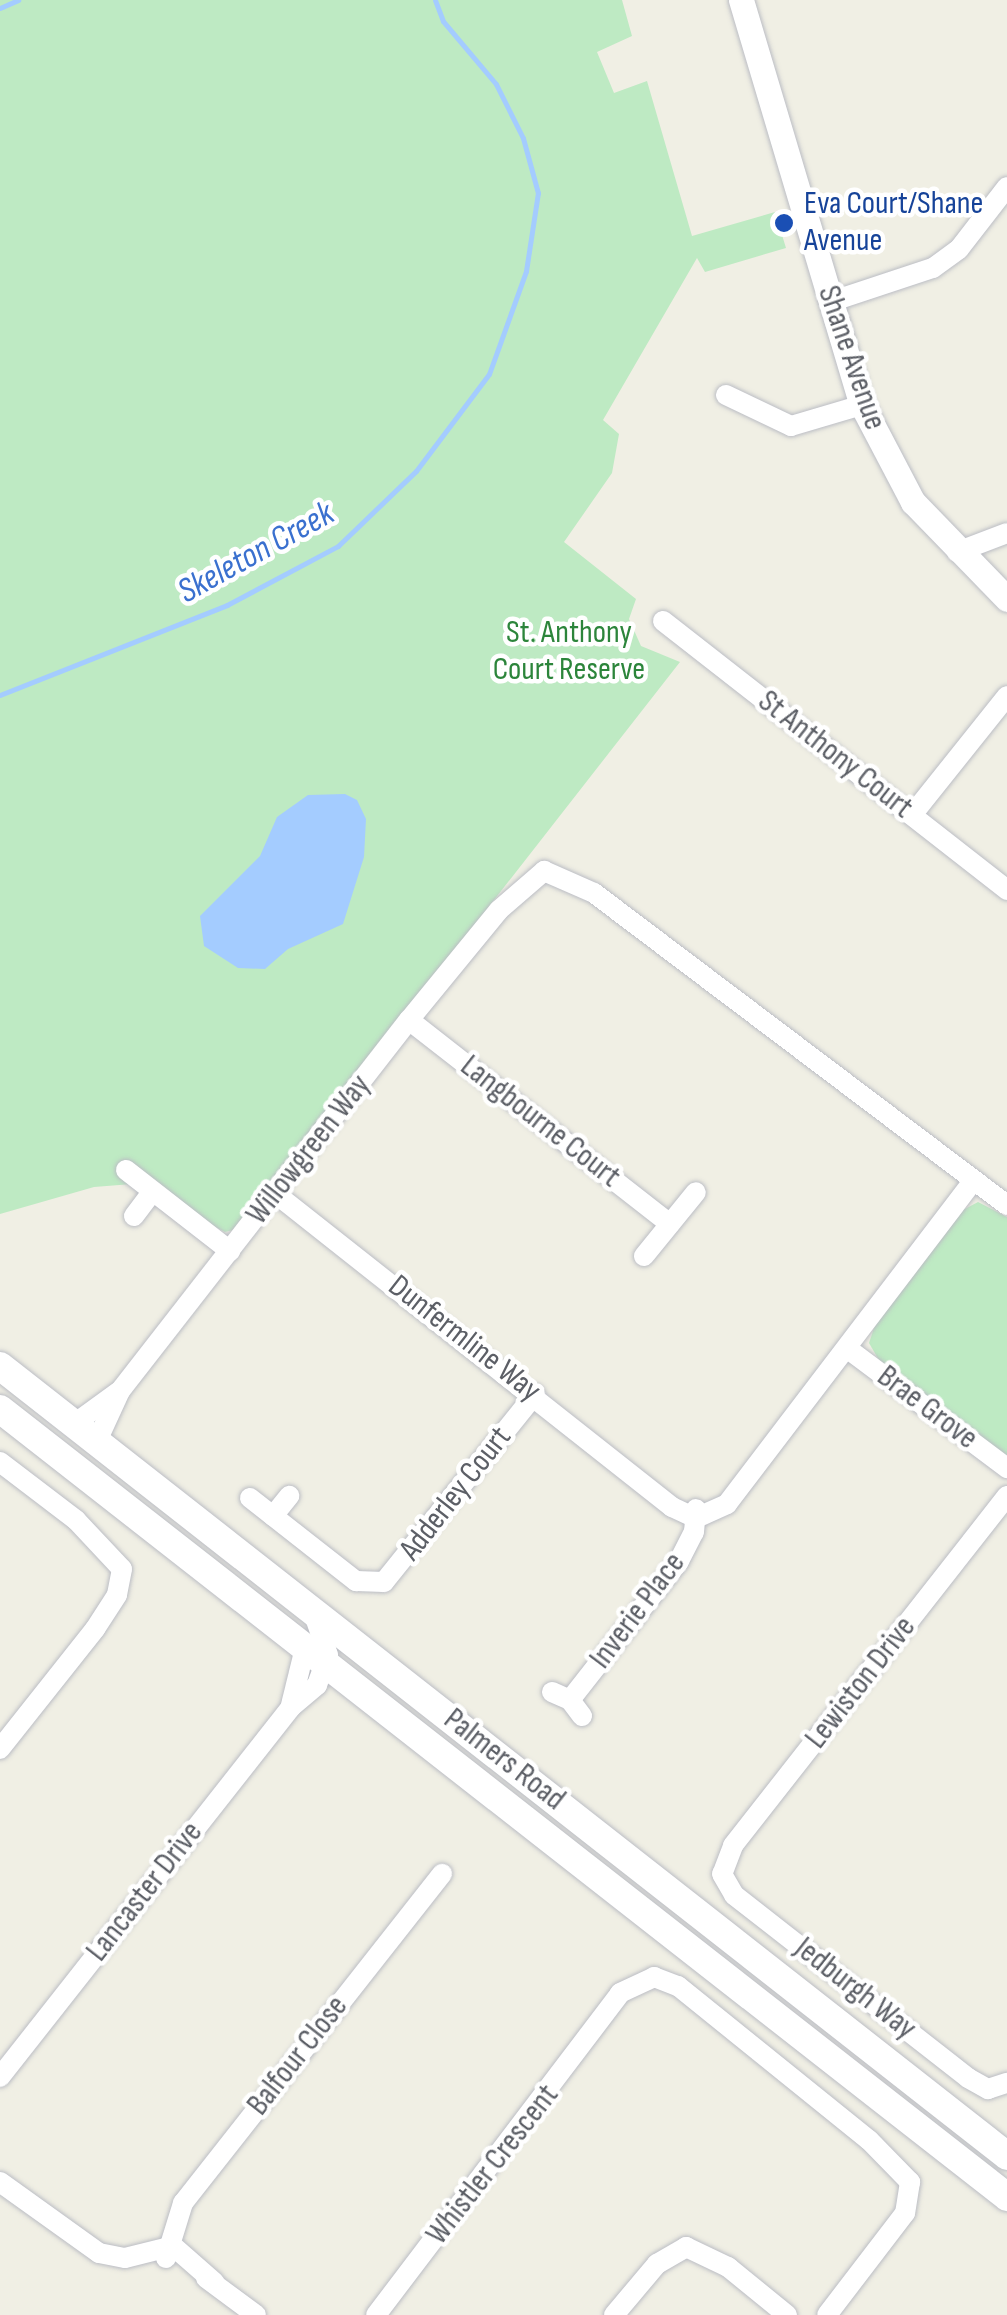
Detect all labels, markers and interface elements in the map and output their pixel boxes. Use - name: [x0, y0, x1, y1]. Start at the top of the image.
- place label: Eva Court/Shane Avenue: [804, 186, 983, 261]
- marker: Eva Court/Shane Avenue: [773, 212, 795, 234]
- street label: Shane Avenue: [808, 281, 894, 435]
- water label: Skeleton Creek: [171, 493, 341, 613]
- park label: St. Anthony Court Reserve: [493, 615, 645, 690]
- street label: St Anthony Court: [750, 683, 920, 827]
- street label: Langbourne Court: [452, 1048, 628, 1196]
- street label: Willowgreen Way: [239, 1067, 379, 1233]
- street label: Dunfermline Way: [380, 1268, 548, 1410]
- street label: Brae Grove: [869, 1358, 985, 1458]
- street label: Adderley Court: [392, 1419, 520, 1569]
- street label: Inverie Place: [582, 1545, 694, 1677]
- street label: Lewiston Drive: [798, 1609, 924, 1757]
- street label: Palmers Road: [436, 1701, 572, 1819]
- street label: Lancaster Drive: [79, 1815, 211, 1969]
- street label: Jedburgh Way: [787, 1930, 923, 2048]
- street label: Balfour Close: [239, 1989, 357, 2123]
- street label: Whistler Crescent: [419, 2077, 567, 2253]

